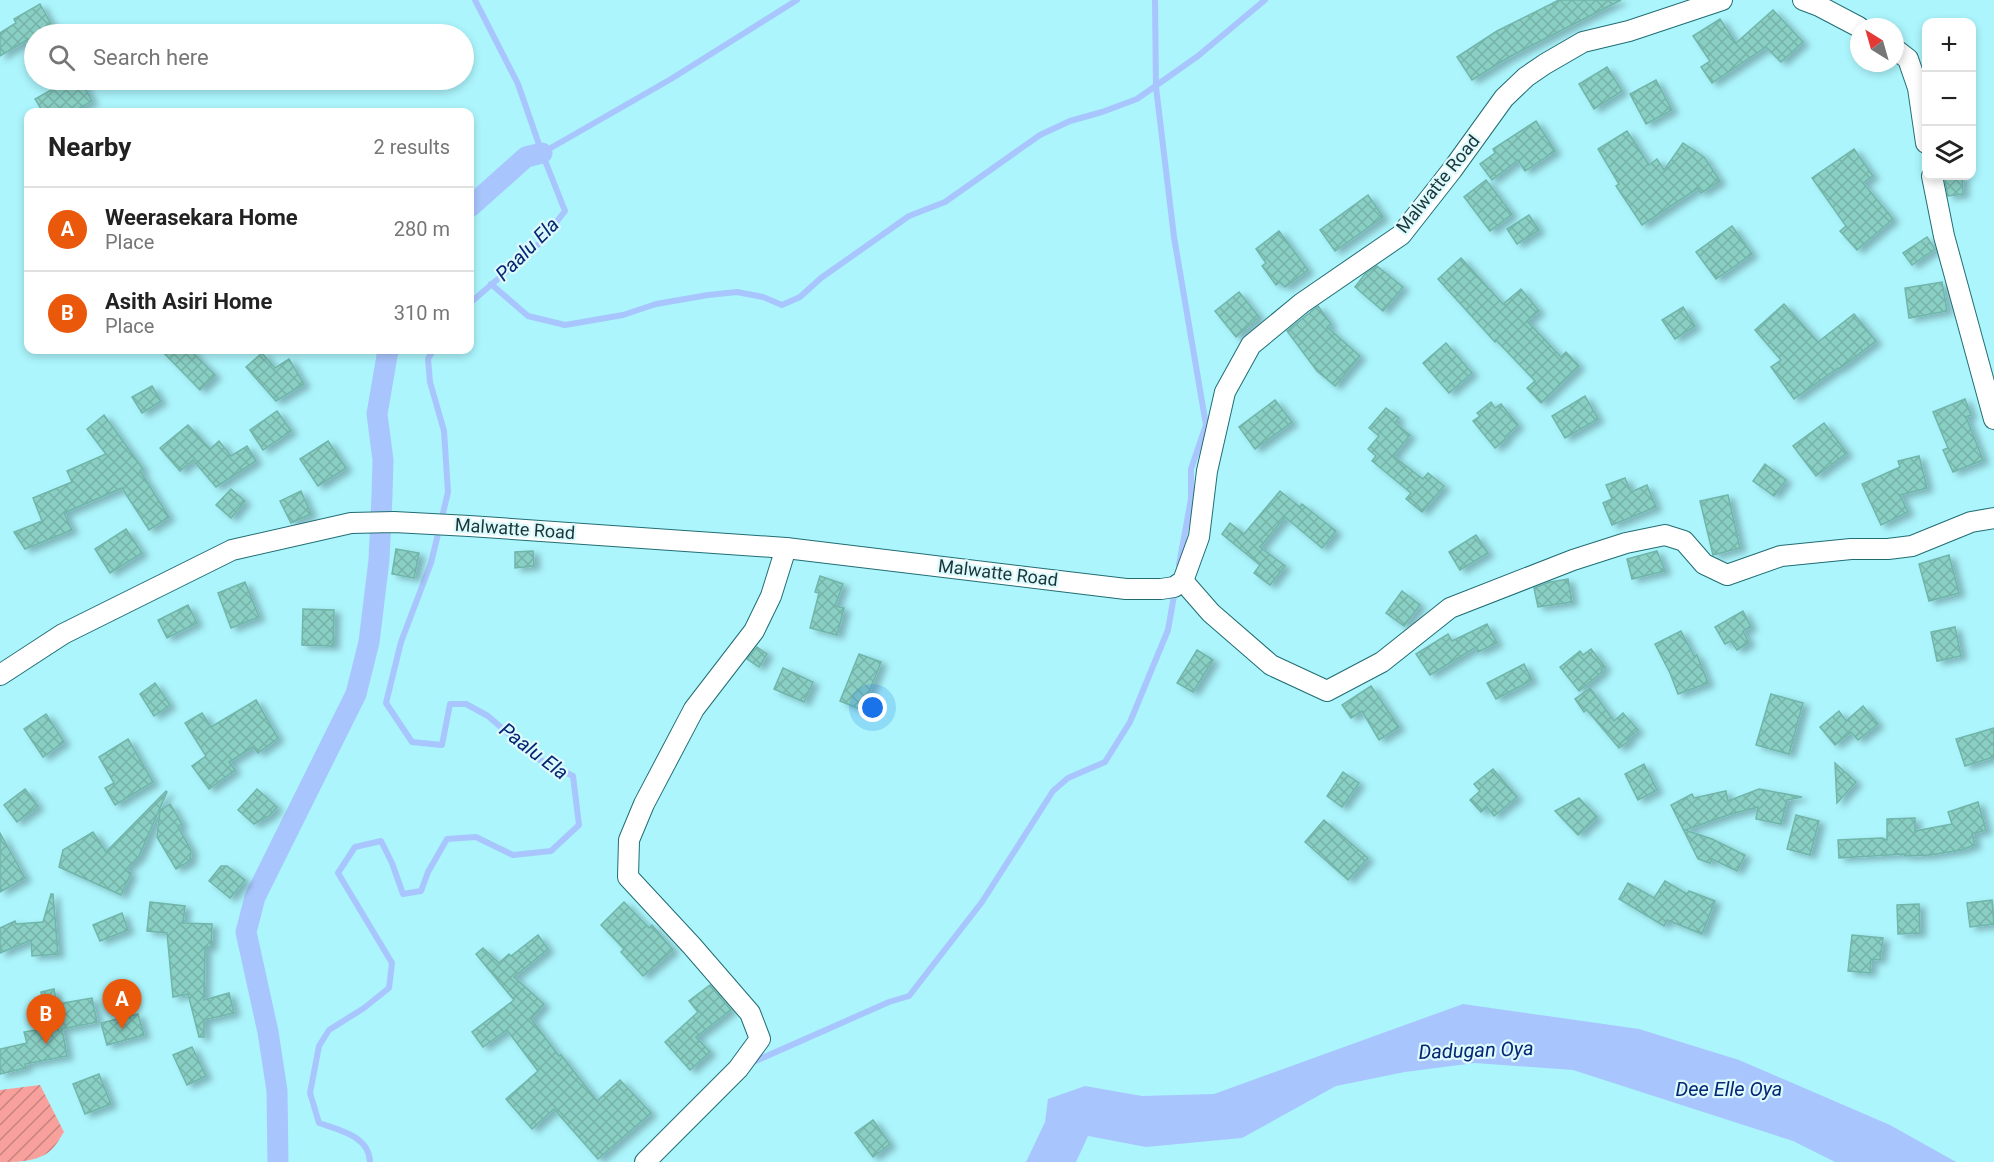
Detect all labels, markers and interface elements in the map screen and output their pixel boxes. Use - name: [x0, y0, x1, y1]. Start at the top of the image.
- north arrow: [1850, 18, 1904, 72]
- map controls: [1922, 18, 1976, 180]
- button: +: [1922, 18, 1976, 72]
- search box: [24, 24, 474, 90]
- icon: search: [45, 41, 78, 74]
- text: Search here: [93, 45, 209, 70]
- button: −: [1922, 72, 1976, 126]
- button: layers: [1922, 126, 1976, 180]
- street label: Malwatte Road: [1392, 130, 1484, 237]
- text: Nearby: [48, 132, 131, 162]
- text: 2 results: [374, 135, 450, 159]
- text: Weerasekara Home: [105, 205, 298, 230]
- water label: Paalu Ela: [490, 212, 564, 286]
- text: A: [61, 217, 74, 241]
- text: 280 m: [394, 217, 450, 241]
- text: Place: [105, 230, 154, 254]
- text: Asith Asiri Home: [105, 289, 272, 314]
- text: B: [61, 301, 74, 325]
- text: 310 m: [394, 301, 450, 325]
- text: Place: [105, 314, 154, 338]
- street label: Malwatte Road: [454, 514, 576, 543]
- street label: Malwatte Road: [937, 555, 1059, 590]
- your location: [858, 693, 887, 722]
- water label: Paalu Ela: [495, 717, 573, 785]
- pin: A: [102, 980, 142, 1029]
- pin: B: [26, 994, 66, 1044]
- water label: Dadugan Oya: [1418, 1036, 1534, 1064]
- water label: Dee Elle Oya: [1676, 1077, 1782, 1101]

